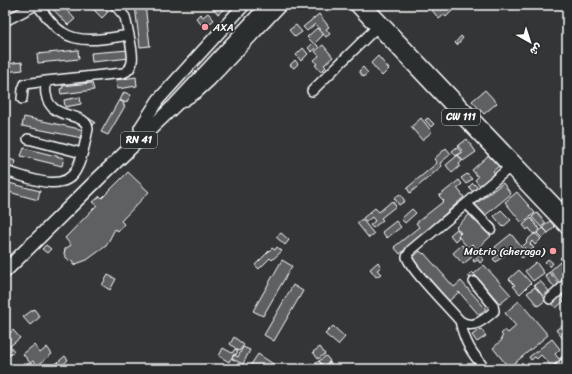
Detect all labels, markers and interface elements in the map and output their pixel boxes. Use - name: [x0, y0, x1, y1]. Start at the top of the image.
- place label: AXA: [212, 18, 234, 37]
- marker: AXA: [200, 22, 210, 32]
- north arrow: [510, 22, 550, 62]
- text: ش: [525, 38, 547, 61]
- road number: CW 111: [442, 109, 480, 125]
- road number: RN 41: [121, 132, 157, 148]
- place label: Motrio (cheraga): [464, 242, 546, 261]
- marker: Motrio (cheraga): [548, 246, 558, 256]

